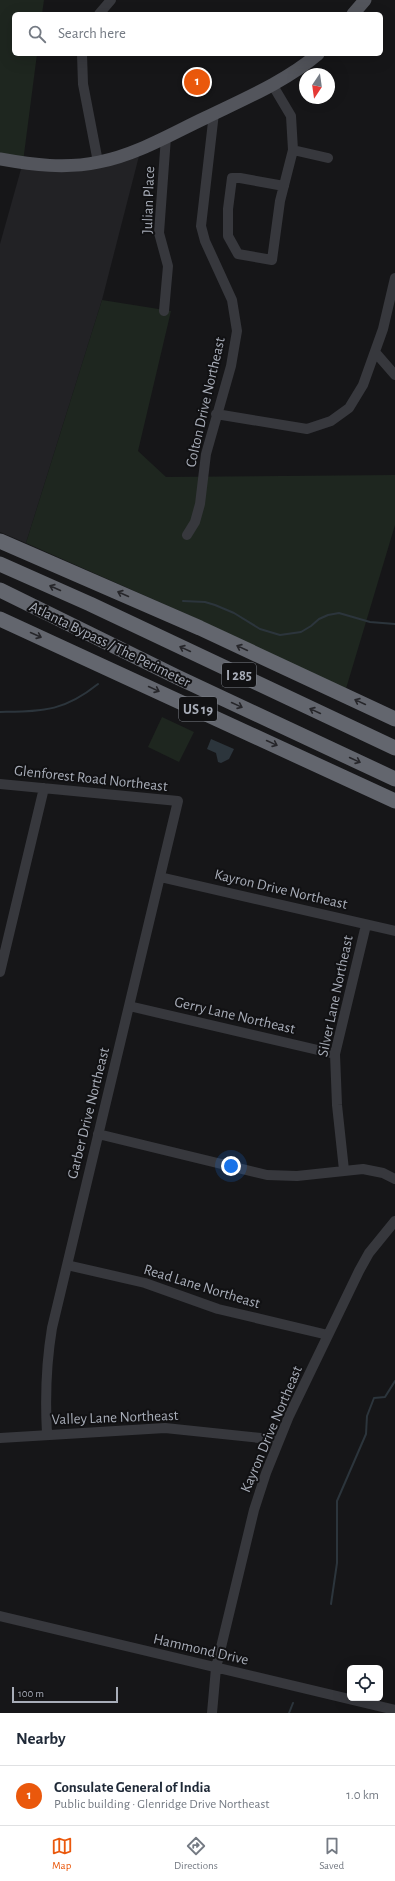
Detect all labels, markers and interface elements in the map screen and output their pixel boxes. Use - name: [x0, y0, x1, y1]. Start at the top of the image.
- search box: [12, 12, 383, 56]
- icon: search: [26, 23, 48, 45]
- text: Search here: [58, 26, 126, 41]
- pin: 1: [184, 67, 210, 97]
- north arrow: [299, 68, 335, 104]
- street label: Julian Place: [140, 166, 157, 234]
- street label: Colton Drive Northeast: [183, 335, 228, 469]
- one-way arrow: [49, 584, 61, 591]
- one-way arrow: [117, 590, 129, 598]
- street label: Atlanta Bypass / The Perimeter: [27, 599, 193, 690]
- one-way arrow: [29, 632, 41, 639]
- one-way arrow: [236, 643, 248, 651]
- one-way arrow: [179, 645, 191, 652]
- road number: I 285: [222, 663, 256, 687]
- one-way arrow: [147, 686, 159, 693]
- road number: US 19: [179, 697, 217, 721]
- one-way arrow: [354, 698, 366, 705]
- one-way arrow: [231, 702, 243, 709]
- one-way arrow: [310, 707, 322, 714]
- one-way arrow: [265, 740, 277, 747]
- one-way arrow: [349, 757, 361, 764]
- street label: Glenforest Road Northeast: [13, 763, 169, 794]
- street label: Kayron Drive Northeast: [213, 867, 349, 912]
- street label: Silver Lane Northeast: [315, 934, 356, 1058]
- street label: Gerry Lane Northeast: [173, 994, 297, 1037]
- street label: Garber Drive Northeast: [65, 1046, 112, 1180]
- your location: [221, 1156, 241, 1176]
- street label: Read Lane Northeast: [142, 1262, 262, 1311]
- street label: Kayron Drive Northeast: [238, 1364, 305, 1495]
- street label: Valley Lane Northeast: [51, 1408, 179, 1427]
- street label: Hammond Drive: [152, 1631, 250, 1668]
- map controls: [347, 1665, 383, 1701]
- button: locate: [347, 1665, 383, 1701]
- scale bar: [12, 1685, 118, 1704]
- text: 100 m: [18, 1688, 44, 1699]
- text: Nearby: [16, 1730, 66, 1747]
- text: Consulate General of India: [54, 1780, 211, 1795]
- text: 1: [27, 1789, 31, 1802]
- text: 1.0 km: [346, 1789, 379, 1802]
- text: Public building · Glenridge Drive Northeast: [54, 1798, 269, 1811]
- tab: Map: [51, 1835, 73, 1872]
- tab: Directions: [174, 1835, 218, 1872]
- tab: Saved: [319, 1835, 344, 1872]

